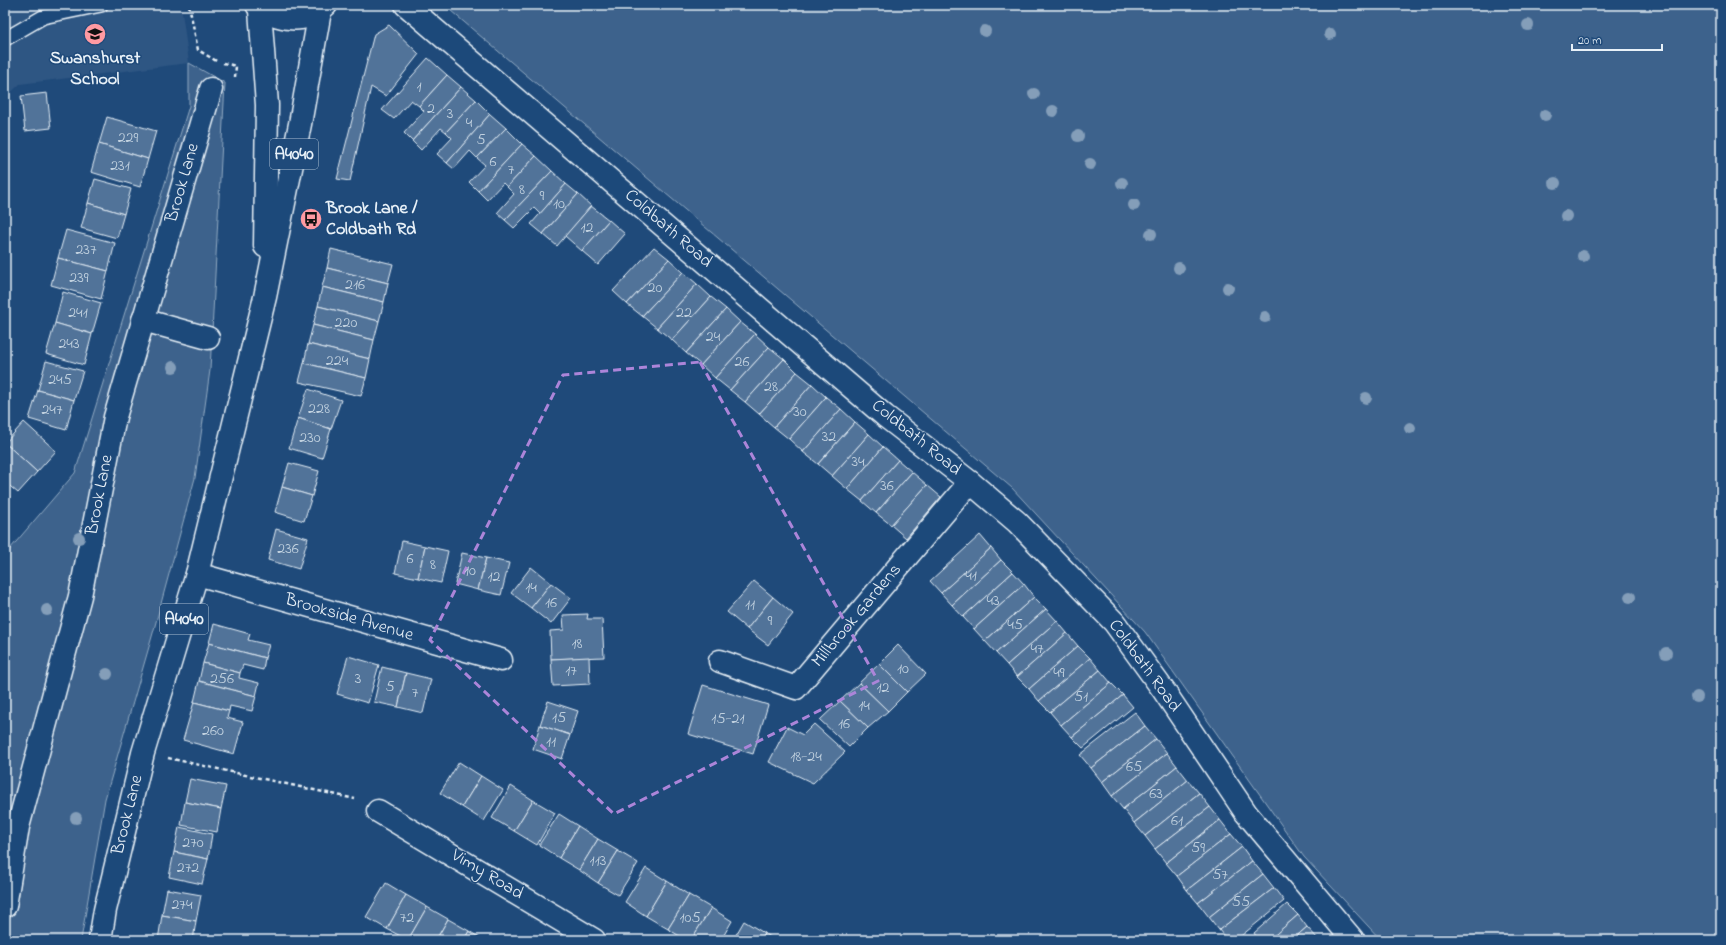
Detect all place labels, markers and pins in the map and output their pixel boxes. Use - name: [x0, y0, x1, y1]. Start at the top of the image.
- school or university icon: Swanshurst School: [82, 21, 108, 47]
- place label: Swanshurst School: [50, 46, 141, 93]
- place label: Brook Lane / Coldbath Rd: [325, 196, 418, 243]
- bus stop icon: Brook Lane / Coldbath Rd: [298, 206, 324, 232]

